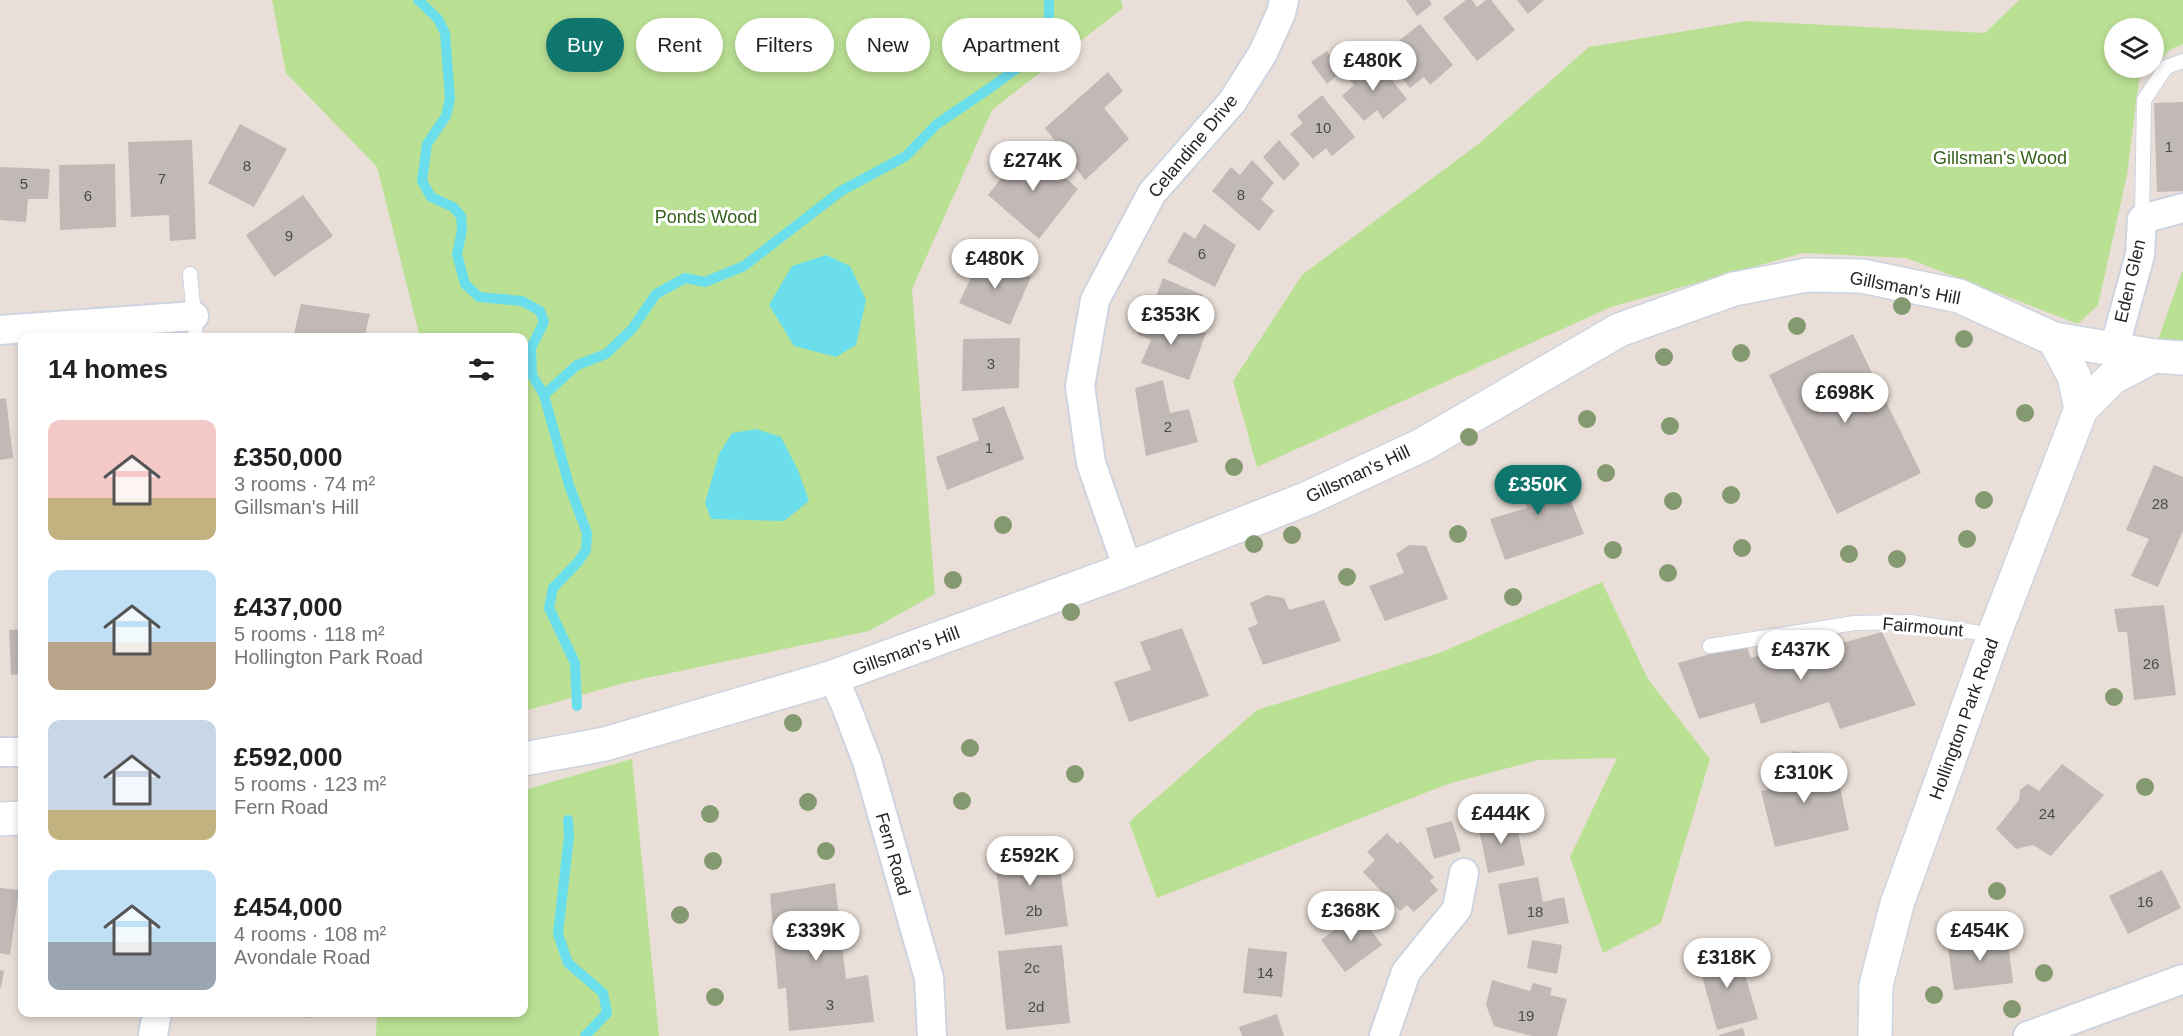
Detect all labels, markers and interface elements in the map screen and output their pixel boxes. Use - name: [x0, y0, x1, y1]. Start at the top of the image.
- chip: Buy: [546, 18, 624, 72]
- chip: Rent: [636, 18, 723, 72]
- chip: Filters: [735, 18, 834, 72]
- chip: New: [846, 18, 930, 72]
- chip: Apartment: [942, 18, 1081, 72]
- map controls: [2104, 18, 2164, 78]
- button: layers: [2104, 18, 2164, 78]
- pin: £480K: [1331, 41, 1415, 92]
- text: £480K: [1344, 49, 1402, 71]
- street label: Celandine Drive: [1144, 91, 1242, 201]
- house number: 10: [1315, 119, 1331, 136]
- house number: 1: [2165, 138, 2173, 155]
- pin: £274K: [991, 141, 1075, 192]
- park label: Gillsman's Wood: [1933, 148, 2067, 168]
- text: £274K: [1004, 149, 1062, 171]
- house number: 8: [243, 157, 251, 174]
- house number: 7: [158, 170, 166, 187]
- house number: 5: [20, 175, 28, 192]
- house number: 8: [1237, 186, 1245, 203]
- house number: 6: [84, 187, 92, 204]
- park label: Ponds Wood: [655, 207, 757, 227]
- house number: 9: [285, 227, 293, 244]
- street label: Eden Glen: [2111, 237, 2149, 325]
- pin: £480K: [953, 239, 1037, 290]
- house number: 6: [1198, 245, 1206, 262]
- text: £480K: [966, 247, 1024, 269]
- street label: Gillsman's Hill: [1848, 267, 1962, 309]
- pin: £353K: [1129, 295, 1213, 346]
- text: £353K: [1142, 303, 1200, 325]
- icon: filters: [465, 353, 498, 386]
- text: 14 homes: [48, 354, 168, 384]
- house number: 3: [987, 355, 995, 372]
- pin: £698K: [1803, 373, 1887, 424]
- text: £698K: [1816, 381, 1874, 403]
- house number: 2: [1164, 418, 1172, 435]
- house number: 1: [985, 439, 993, 456]
- street label: Gillsman's Hill: [1303, 441, 1413, 507]
- text: £350,000: [234, 442, 342, 472]
- icon: home: [96, 444, 168, 516]
- pin: £350K: [1496, 465, 1580, 516]
- text: 3 rooms · 74 m²: [234, 473, 375, 495]
- text: £350K: [1509, 473, 1567, 495]
- house number: 28: [2152, 495, 2168, 512]
- text: Gillsman's Hill: [234, 496, 359, 518]
- text: £437,000: [234, 592, 342, 622]
- icon: home: [96, 594, 168, 666]
- street label: Fairmount: [1882, 614, 1964, 640]
- street label: Gillsman's Hill: [850, 622, 962, 680]
- text: 5 rooms · 118 m²: [234, 623, 385, 645]
- pin: £437K: [1759, 630, 1843, 681]
- street label: Hollington Park Road: [1926, 636, 2002, 802]
- text: £437K: [1772, 638, 1830, 660]
- text: Hollington Park Road: [234, 646, 423, 668]
- house number: 26: [2143, 655, 2159, 672]
- text: £592,000: [234, 742, 342, 772]
- icon: home: [96, 744, 168, 816]
- pin: £310K: [1762, 753, 1846, 804]
- text: £310K: [1775, 761, 1833, 783]
- text: 5 rooms · 123 m²: [234, 773, 386, 795]
- pin: £444K: [1459, 794, 1543, 845]
- text: Fern Road: [234, 796, 329, 818]
- text: £444K: [1472, 802, 1530, 824]
- house number: 24: [2039, 805, 2055, 822]
- street label: Fern Road: [872, 810, 914, 898]
- pin: £592K: [988, 836, 1072, 887]
- text: £592K: [1001, 844, 1059, 866]
- pin: £368K: [1309, 891, 1393, 942]
- text: £454,000: [234, 892, 342, 922]
- house number: 16: [2137, 893, 2153, 910]
- icon: home: [96, 894, 168, 966]
- text: £368K: [1322, 899, 1380, 921]
- house number: 2b: [1026, 902, 1042, 919]
- house number: 18: [1527, 903, 1543, 920]
- pin: £339K: [774, 911, 858, 962]
- pin: £454K: [1938, 911, 2022, 962]
- text: £339K: [787, 919, 845, 941]
- text: £454K: [1951, 919, 2009, 941]
- text: 4 rooms · 108 m²: [234, 923, 386, 945]
- pin: £318K: [1685, 938, 1769, 989]
- text: Avondale Road: [234, 946, 370, 968]
- text: £318K: [1698, 946, 1756, 968]
- house number: 2c: [1024, 959, 1040, 976]
- house number: 14: [1257, 964, 1273, 981]
- house number: 3: [826, 996, 834, 1013]
- house number: 2d: [1028, 998, 1044, 1015]
- house number: 19: [1518, 1007, 1534, 1024]

